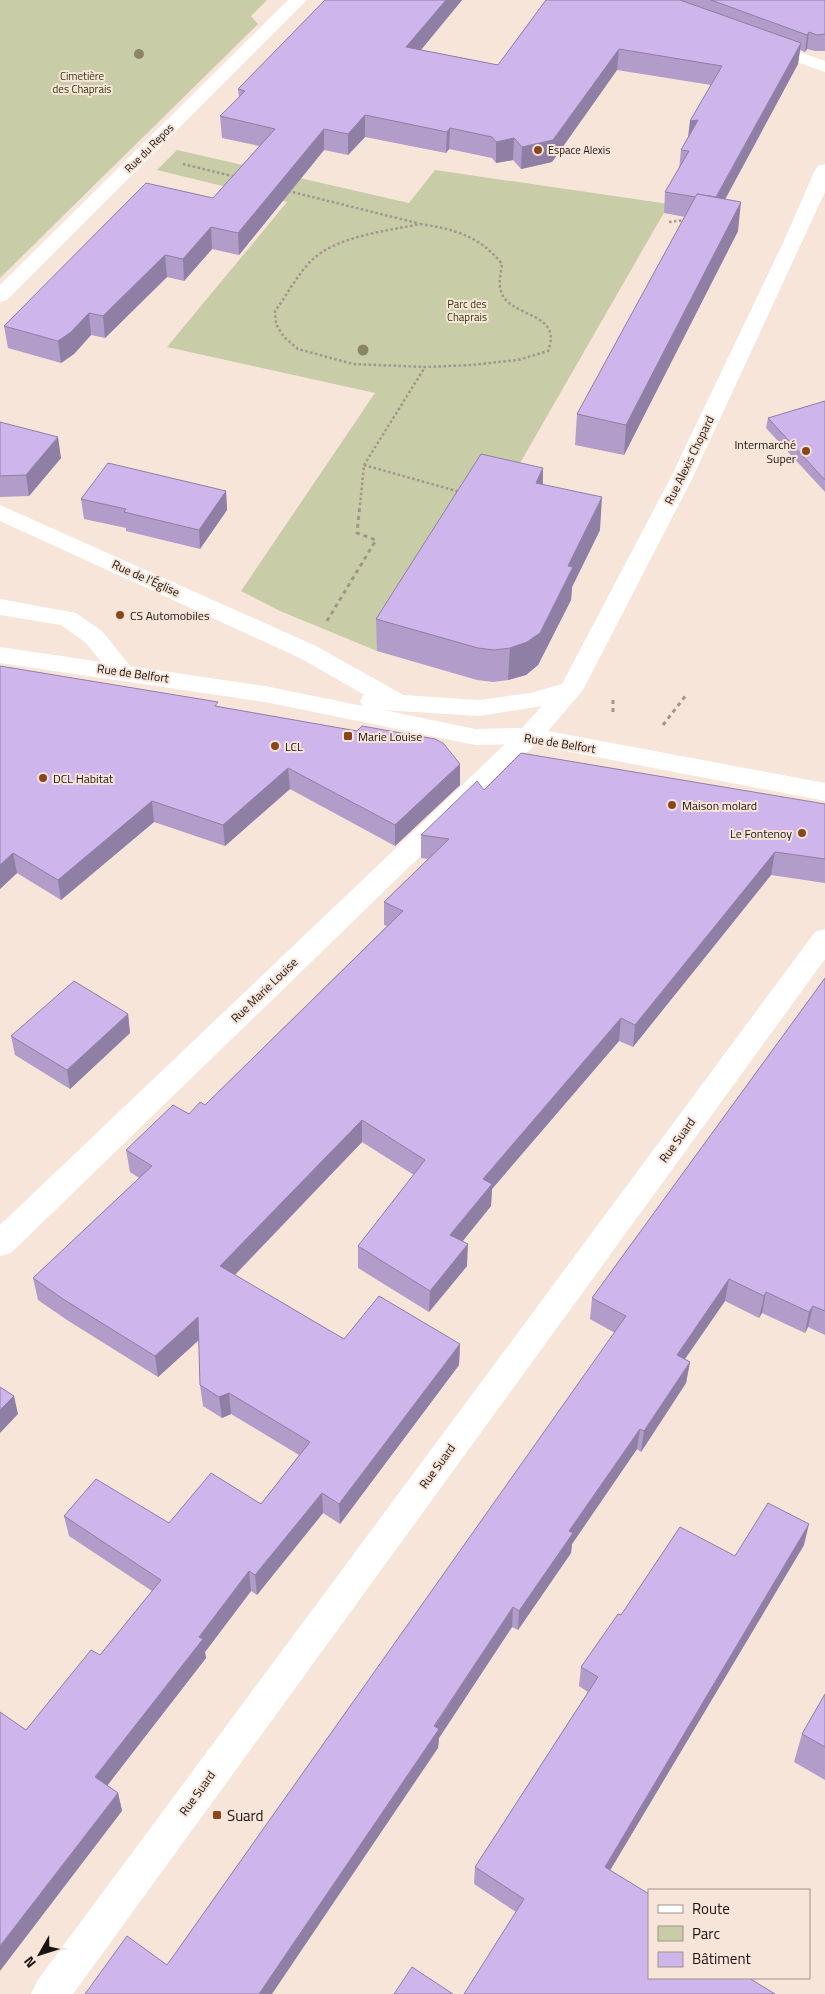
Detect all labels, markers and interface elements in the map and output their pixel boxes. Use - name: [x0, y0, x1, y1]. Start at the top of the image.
- park label: Cimetière des Chaprais: [53, 68, 111, 97]
- street label: Rue du Repos: [121, 120, 177, 176]
- place label: Espace Alexis: [548, 142, 610, 158]
- marker: Espace Alexis: [532, 144, 544, 156]
- park label: Parc des Chaprais: [447, 296, 487, 325]
- street label: Rue Alexis Chopard: [659, 412, 719, 508]
- place label: Intermarché Super: [734, 435, 796, 468]
- marker: Intermarché Super: [800, 445, 812, 457]
- street label: Rue de l’Église: [109, 555, 183, 601]
- place label: CS Automobiles: [130, 606, 210, 625]
- marker: CS Automobiles: [114, 609, 126, 621]
- street label: Rue de Belfort: [96, 659, 171, 688]
- place label: Marie Louise: [358, 727, 422, 746]
- street label: Rue de Belfort: [523, 728, 598, 758]
- marker: Marie Louise: [342, 730, 354, 742]
- place label: LCL: [285, 737, 303, 756]
- marker: LCL: [269, 740, 281, 752]
- place label: DCL Habitat: [53, 769, 114, 788]
- marker: DCL Habitat: [37, 772, 49, 784]
- place label: Maison molard: [682, 796, 757, 815]
- marker: Maison molard: [666, 799, 678, 811]
- place label: Le Fontenoy: [730, 824, 792, 843]
- marker: Le Fontenoy: [796, 827, 808, 839]
- street label: Rue Marie Louise: [226, 953, 302, 1027]
- street label: Rue Suard: [654, 1114, 700, 1166]
- street label: Rue Suard: [414, 1440, 460, 1492]
- street label: Rue Suard: [174, 1767, 220, 1819]
- place label: Suard: [227, 1804, 264, 1827]
- marker: Suard: [211, 1809, 223, 1821]
- legend: [648, 1889, 810, 1979]
- text: Route: [692, 1897, 730, 1920]
- text: Parc: [692, 1922, 720, 1945]
- north arrow: [15, 1929, 65, 1979]
- text: Bâtiment: [692, 1947, 751, 1970]
- text: N: [18, 1952, 41, 1973]

